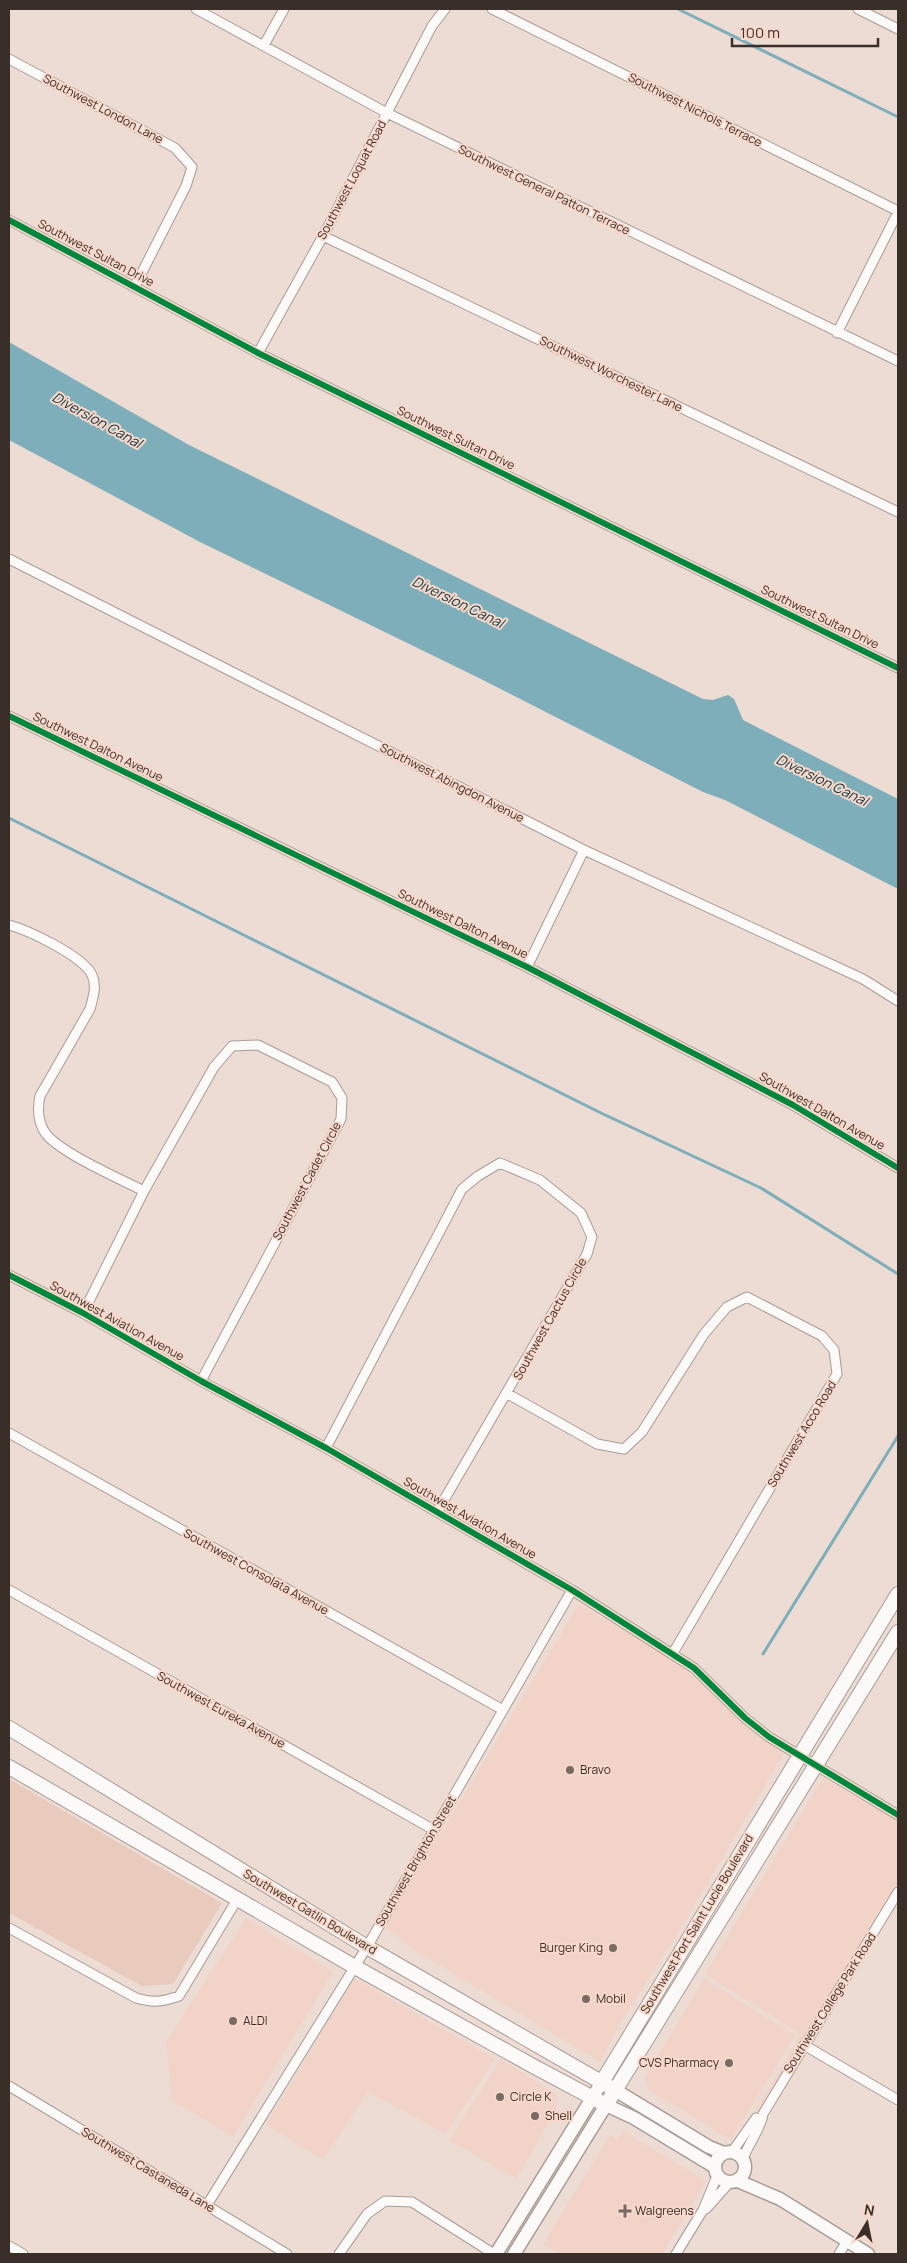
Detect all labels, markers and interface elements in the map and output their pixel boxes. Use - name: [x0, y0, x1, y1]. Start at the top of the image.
- scale bar: [732, 15, 878, 47]
- text: 100 m: [740, 22, 780, 43]
- street label: Southwest Nichols Terrace: [625, 68, 765, 151]
- street label: Southwest London Lane: [40, 70, 166, 148]
- street label: Southwest Loquat Road: [313, 117, 390, 242]
- street label: Southwest General Patton Terrace: [455, 140, 633, 239]
- street label: Southwest Sultan Drive: [35, 215, 157, 290]
- street label: Southwest Worchester Lane: [537, 331, 686, 416]
- water label: Diversion Canal: [49, 387, 147, 453]
- street label: Southwest Sultan Drive: [394, 402, 518, 474]
- water label: Diversion Canal: [409, 571, 509, 633]
- street label: Southwest Sultan Drive: [758, 581, 882, 653]
- street label: Southwest Dalton Avenue: [30, 708, 166, 786]
- street label: Southwest Abingdon Avenue: [377, 739, 527, 826]
- water label: Diversion Canal: [773, 749, 873, 811]
- street label: Southwest Dalton Avenue: [395, 885, 531, 963]
- street label: Southwest Dalton Avenue: [756, 1067, 888, 1154]
- street label: Southwest Cadet Circle: [268, 1119, 345, 1243]
- street label: Southwest Cactus Circle: [509, 1255, 590, 1383]
- street label: Southwest Aviation Avenue: [47, 1277, 187, 1365]
- street label: Southwest Acco Road: [763, 1377, 840, 1490]
- street label: Southwest Aviation Avenue: [401, 1472, 540, 1563]
- street label: Southwest Consolata Avenue: [181, 1524, 332, 1619]
- street label: Southwest Eureka Avenue: [154, 1667, 288, 1752]
- place label: Bravo: [580, 1761, 611, 1778]
- marker: Bravo: [564, 1764, 576, 1776]
- street label: Southwest Brighton Street: [371, 1792, 460, 1929]
- street label: Southwest Port Saint Lucie Boulevard: [636, 1831, 757, 2017]
- street label: Southwest Gatlin Boulevard: [240, 1865, 380, 1958]
- street label: Southwest College Park Road: [779, 1929, 880, 2076]
- place label: Burger King: [539, 1939, 603, 1956]
- marker: Burger King: [607, 1942, 619, 1954]
- place label: Mobil: [596, 1990, 626, 2007]
- marker: Mobil: [580, 1993, 592, 2005]
- place label: ALDI: [243, 2012, 268, 2029]
- marker: ALDI: [227, 2015, 239, 2027]
- place label: CVS Pharmacy: [639, 2054, 720, 2071]
- marker: CVS Pharmacy: [723, 2057, 735, 2069]
- place label: Circle K: [510, 2088, 552, 2105]
- marker: Circle K: [494, 2091, 506, 2103]
- place label: Shell: [545, 2107, 572, 2124]
- marker: Shell: [529, 2110, 541, 2122]
- street label: Southwest Castaneda Lane: [78, 2123, 218, 2216]
- north arrow: [842, 2198, 892, 2248]
- text: N: [863, 2199, 876, 2220]
- place label: Walgreens: [635, 2202, 694, 2219]
- marker: Walgreens: [619, 2205, 631, 2217]

